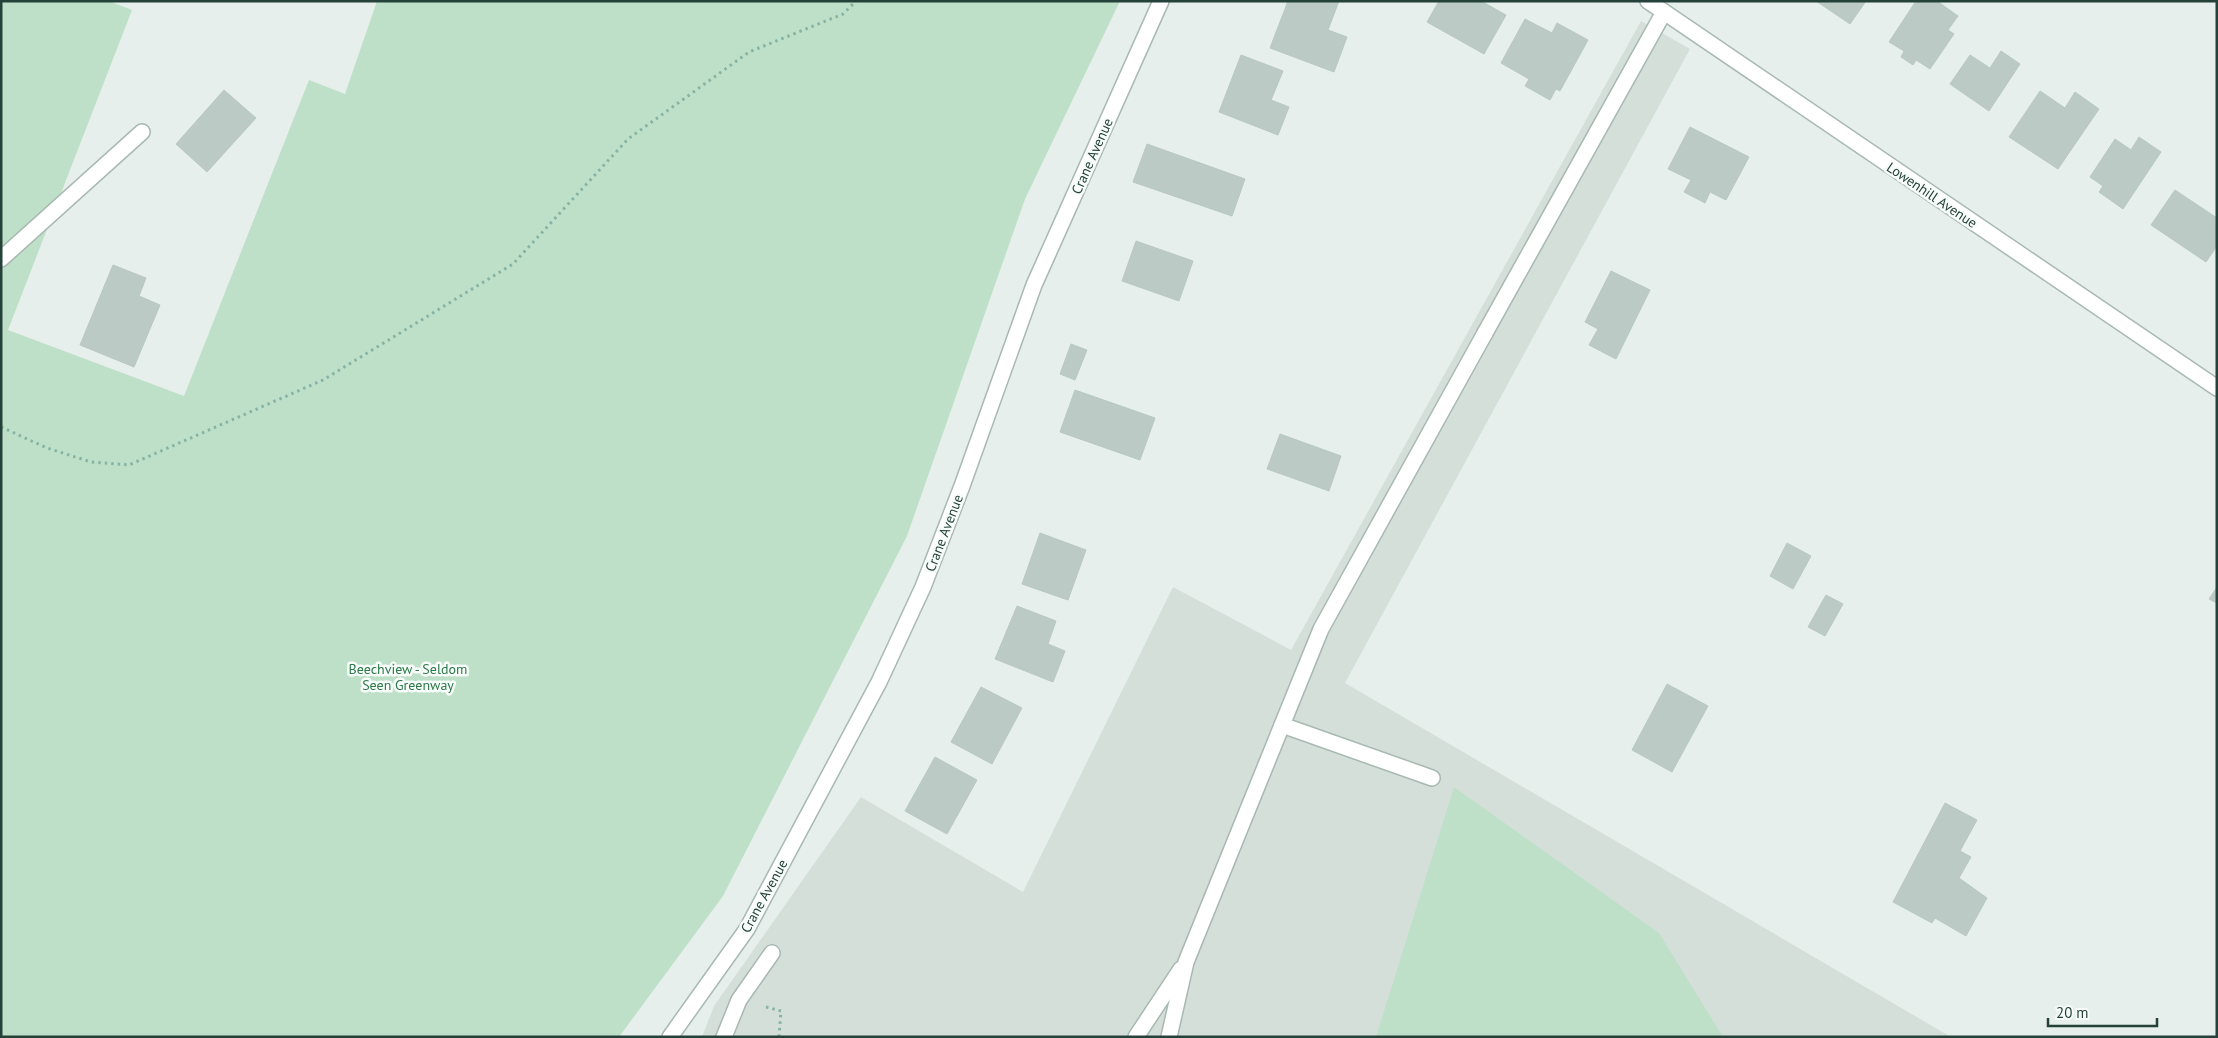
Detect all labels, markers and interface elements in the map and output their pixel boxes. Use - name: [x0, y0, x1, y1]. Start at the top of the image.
- street label: Crane Avenue: [1067, 115, 1117, 197]
- street label: Lowenhill Avenue: [1883, 158, 1981, 232]
- street label: Crane Avenue: [921, 492, 967, 574]
- park label: Beechview - Seldom Seen Greenway: [349, 660, 467, 694]
- street label: Crane Avenue: [736, 856, 792, 936]
- scale bar: [2048, 996, 2157, 1028]
- text: 20 m: [2056, 1003, 2089, 1022]

